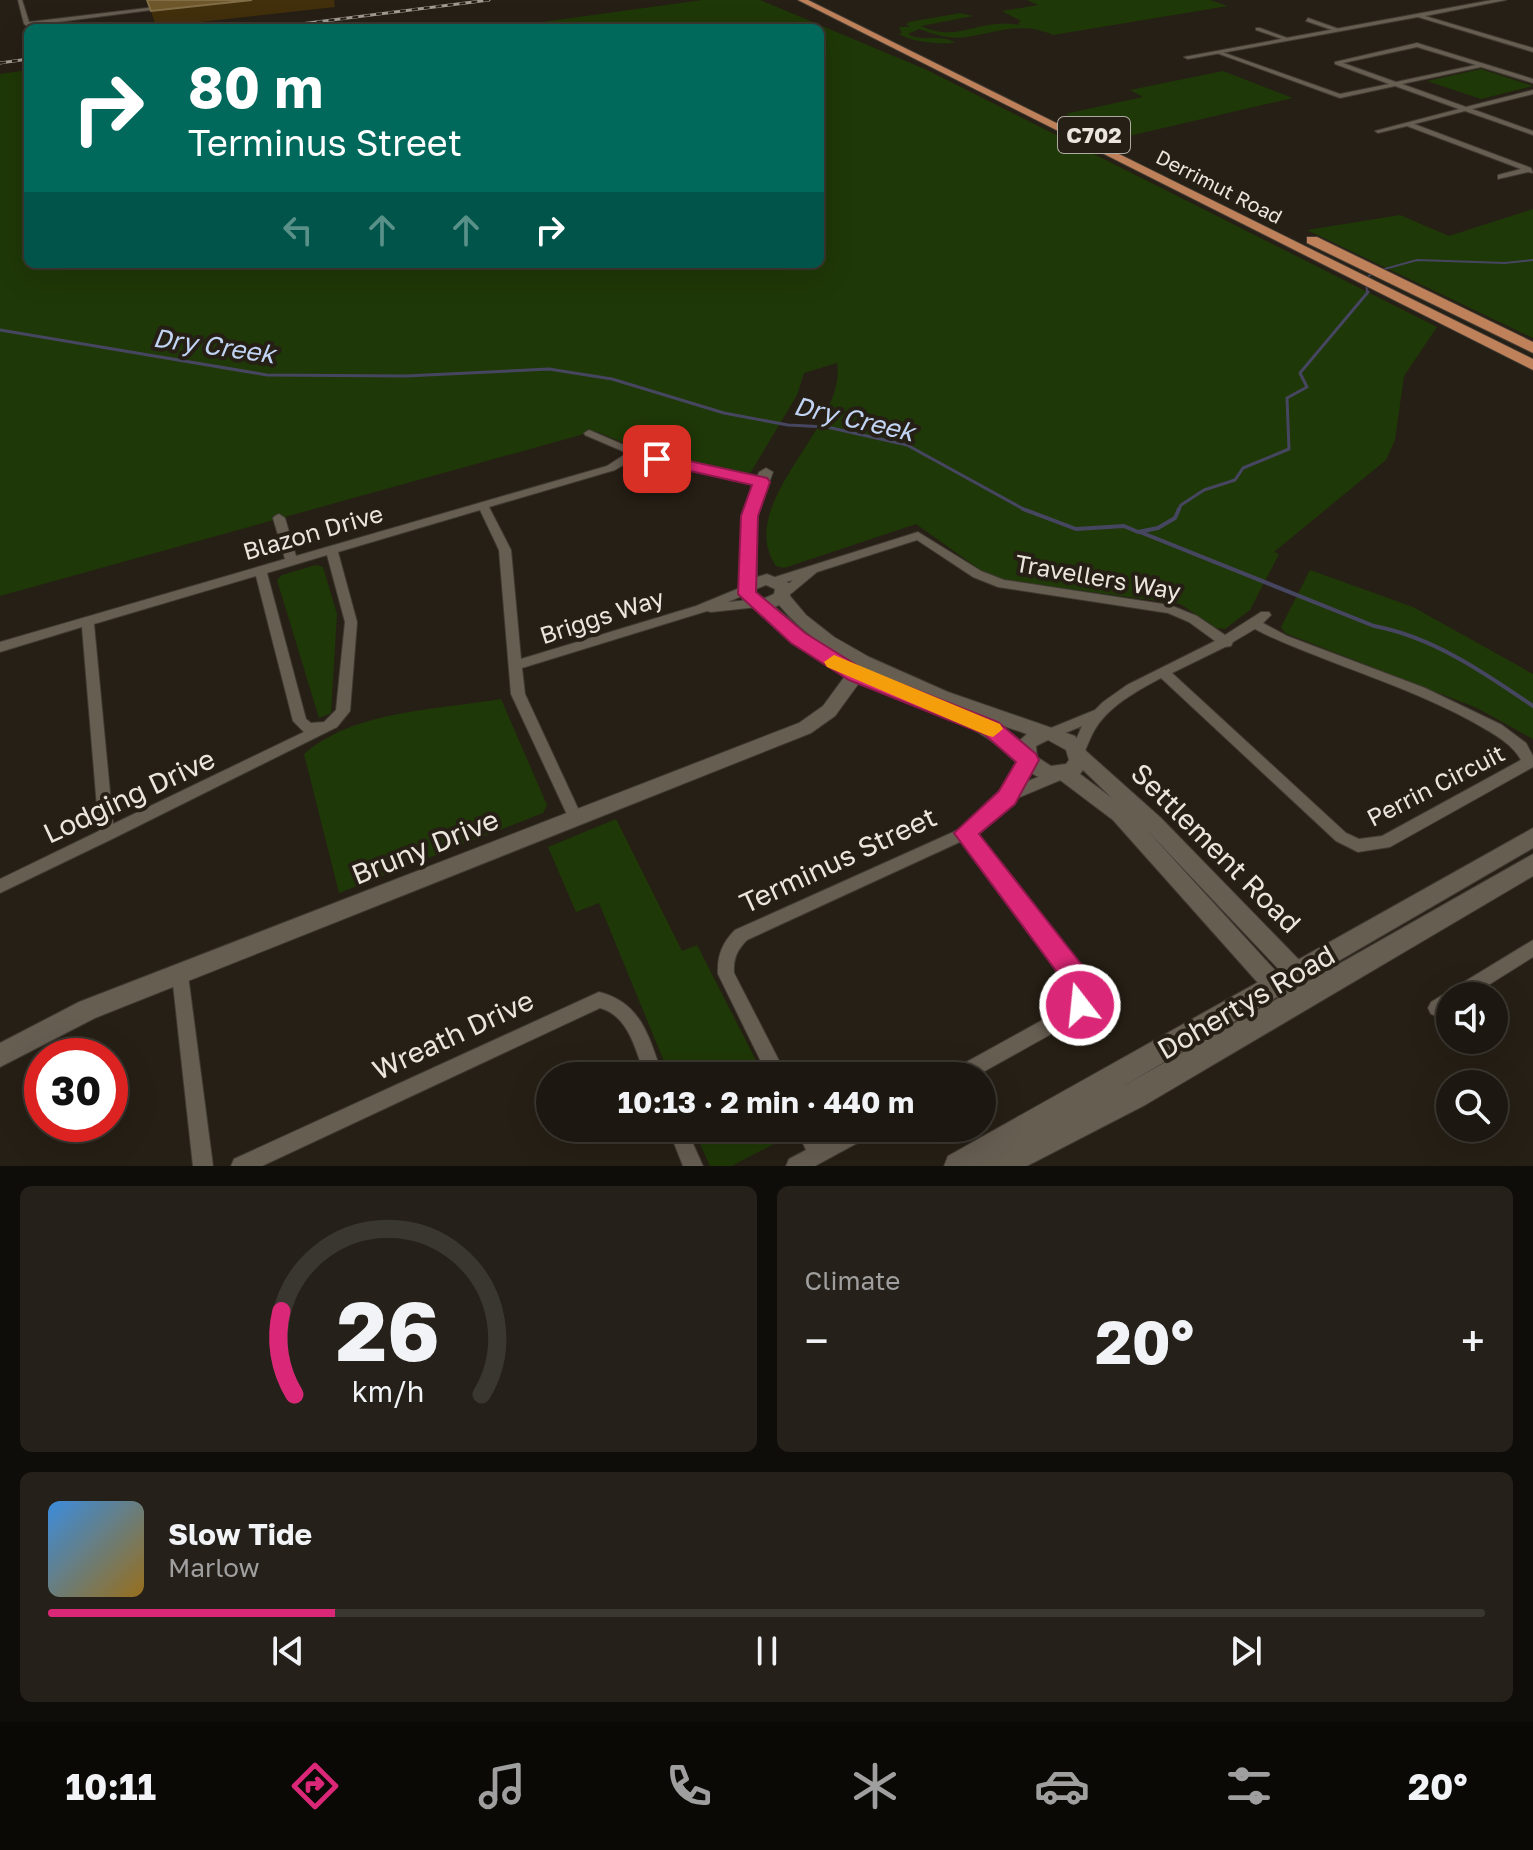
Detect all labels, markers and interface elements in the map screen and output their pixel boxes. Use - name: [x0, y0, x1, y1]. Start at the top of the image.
- text: 80 m: [188, 53, 323, 120]
- icon: right: [56, 56, 160, 160]
- road number: C702: [1058, 117, 1130, 153]
- text: Terminus Street: [188, 121, 462, 164]
- street label: Derrimut Road: [1152, 144, 1287, 228]
- icon: left: [276, 208, 320, 252]
- icon: ahead: [360, 208, 404, 252]
- icon: ahead: [444, 208, 488, 252]
- icon: right: [528, 208, 572, 252]
- water label: Dry Creek: [151, 322, 279, 370]
- water label: Dry Creek: [791, 390, 920, 448]
- pin: [623, 425, 691, 493]
- icon: arrive: [635, 437, 679, 481]
- street label: Blazon Drive: [239, 498, 386, 565]
- street label: Travellers Way: [1013, 548, 1183, 605]
- street label: Briggs Way: [536, 582, 667, 649]
- street label: Perrin Circuit: [1362, 738, 1509, 832]
- street label: Lodging Drive: [38, 741, 220, 850]
- street label: Settlement Road: [1125, 756, 1308, 939]
- street label: Terminus Street: [734, 800, 941, 920]
- street label: Bruny Drive: [347, 802, 503, 891]
- street label: Dohertys Road: [1151, 937, 1340, 1066]
- position arrow: [1038, 963, 1122, 1047]
- map controls: [1436, 982, 1508, 1142]
- button: sound: [1436, 982, 1508, 1054]
- street label: Wreath Drive: [367, 983, 538, 1086]
- speed limit sign: 30: [24, 1038, 128, 1142]
- button: search: [1436, 1070, 1508, 1142]
- text: 10:13 · 2 min · 440 m: [618, 1084, 914, 1120]
- text: Climate: [805, 1265, 900, 1296]
- text: 26: [336, 1279, 440, 1379]
- text: 20°: [1095, 1305, 1194, 1377]
- text: −: [805, 1314, 829, 1367]
- text: +: [1461, 1314, 1485, 1367]
- text: km/h: [352, 1374, 425, 1408]
- text: Slow Tide: [168, 1516, 312, 1552]
- text: Marlow: [168, 1552, 260, 1583]
- icon: previous: [266, 1629, 310, 1673]
- icon: pause: [745, 1629, 789, 1673]
- icon: next: [1224, 1629, 1268, 1673]
- icon: directions: [287, 1758, 343, 1814]
- icon: music: [474, 1758, 530, 1814]
- icon: phone: [661, 1758, 717, 1814]
- icon: climate: [847, 1758, 903, 1814]
- icon: car: [1034, 1758, 1090, 1814]
- icon: filters: [1221, 1758, 1277, 1814]
- text: 10:11: [65, 1765, 156, 1808]
- text: 20°: [1408, 1765, 1468, 1808]

